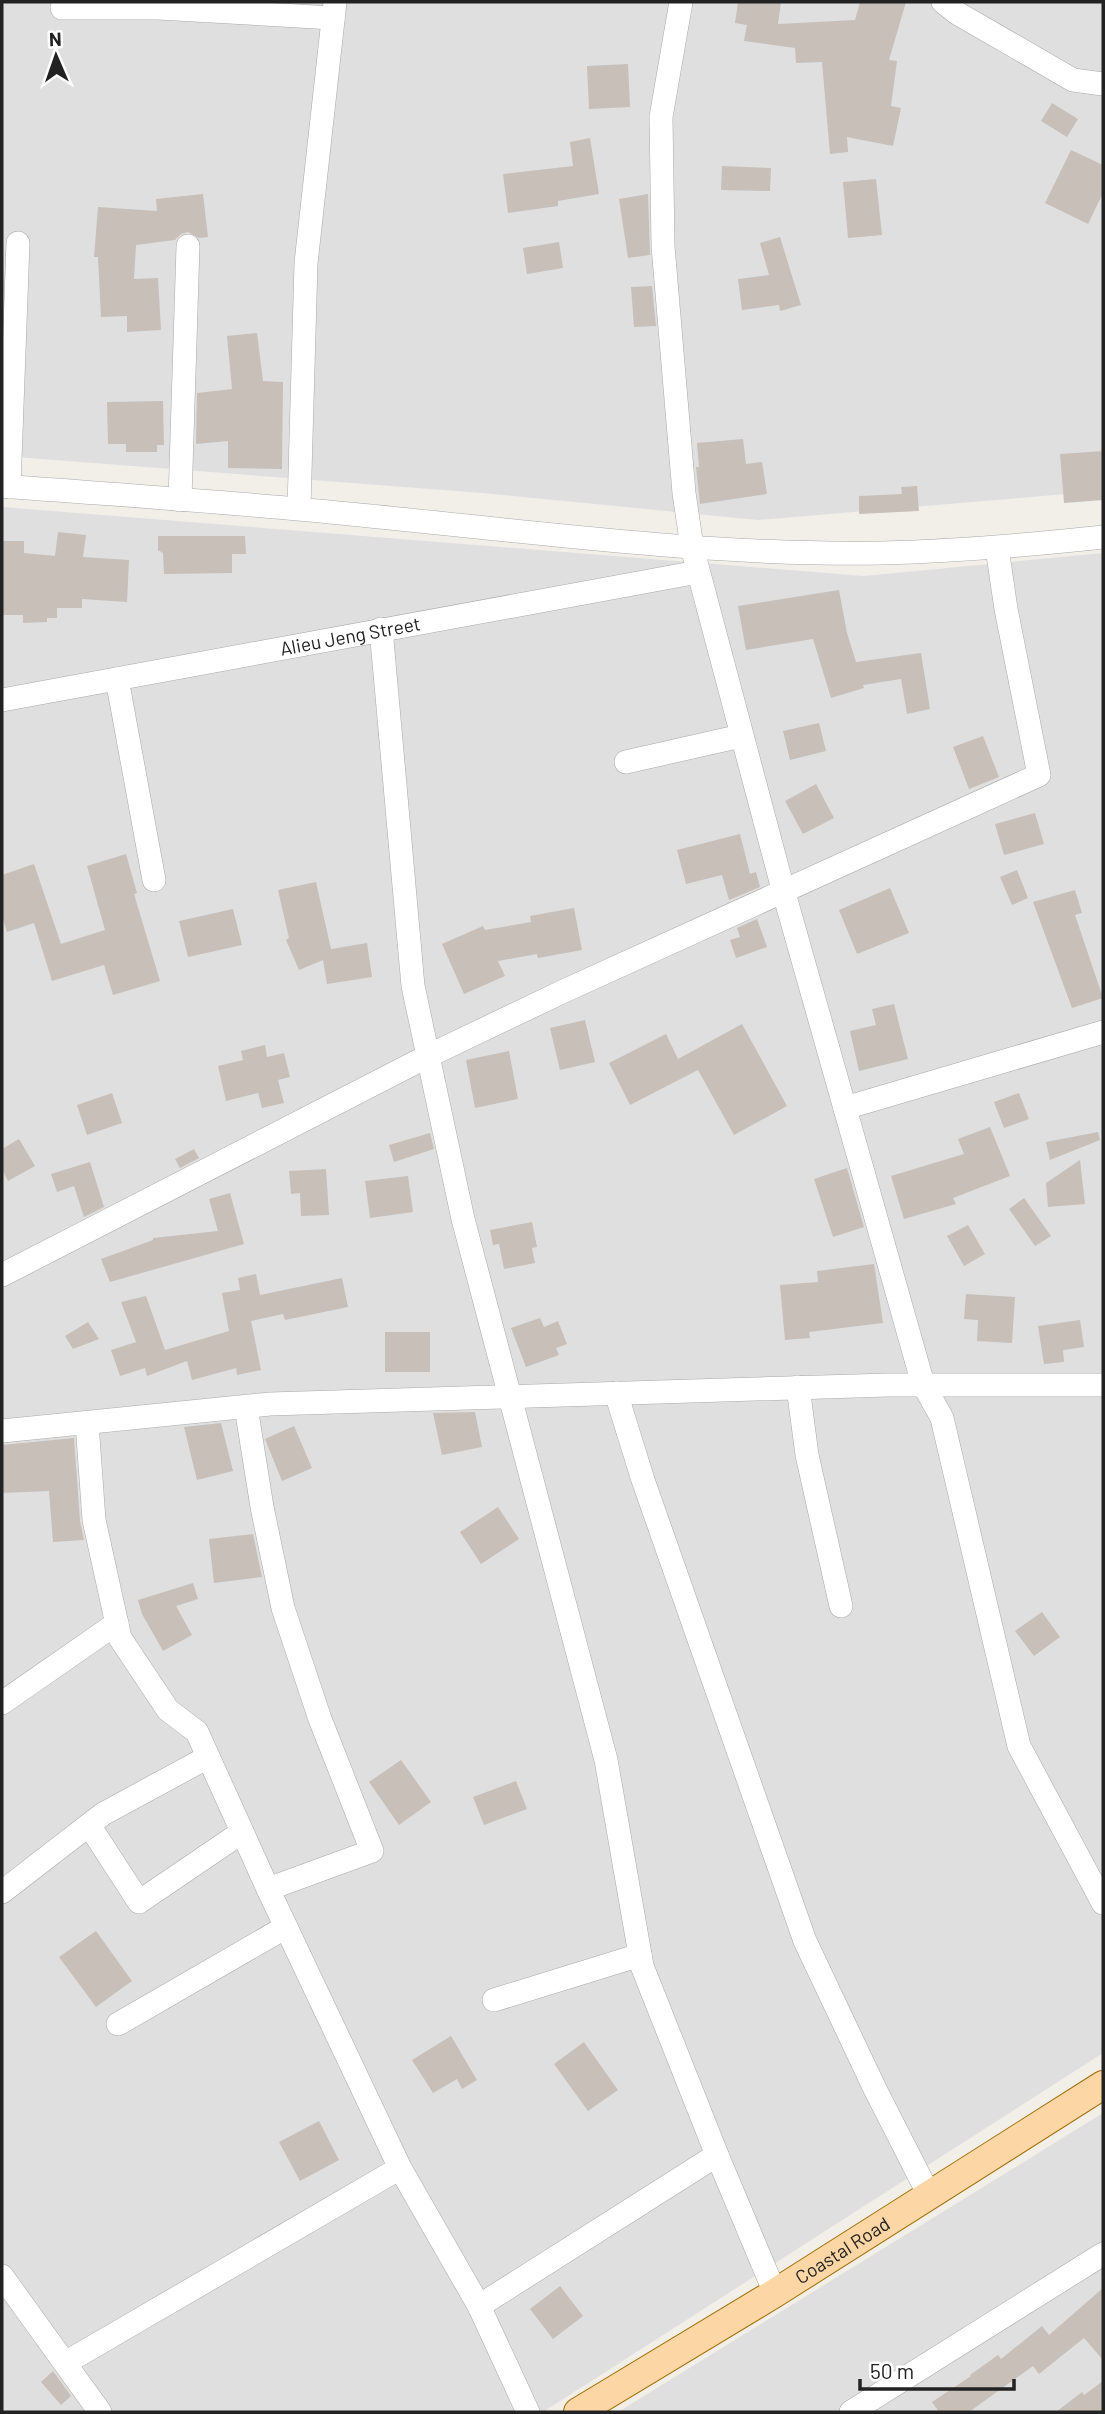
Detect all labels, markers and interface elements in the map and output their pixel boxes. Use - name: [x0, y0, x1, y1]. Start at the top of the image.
- north arrow: [21, 21, 91, 91]
- text: N: [49, 27, 62, 50]
- street label: Alieu Jeng Street: [278, 611, 422, 660]
- street label: Coastal Road: [791, 2211, 894, 2288]
- scale bar: [860, 2348, 1014, 2392]
- text: 50 m: [870, 2358, 914, 2383]

